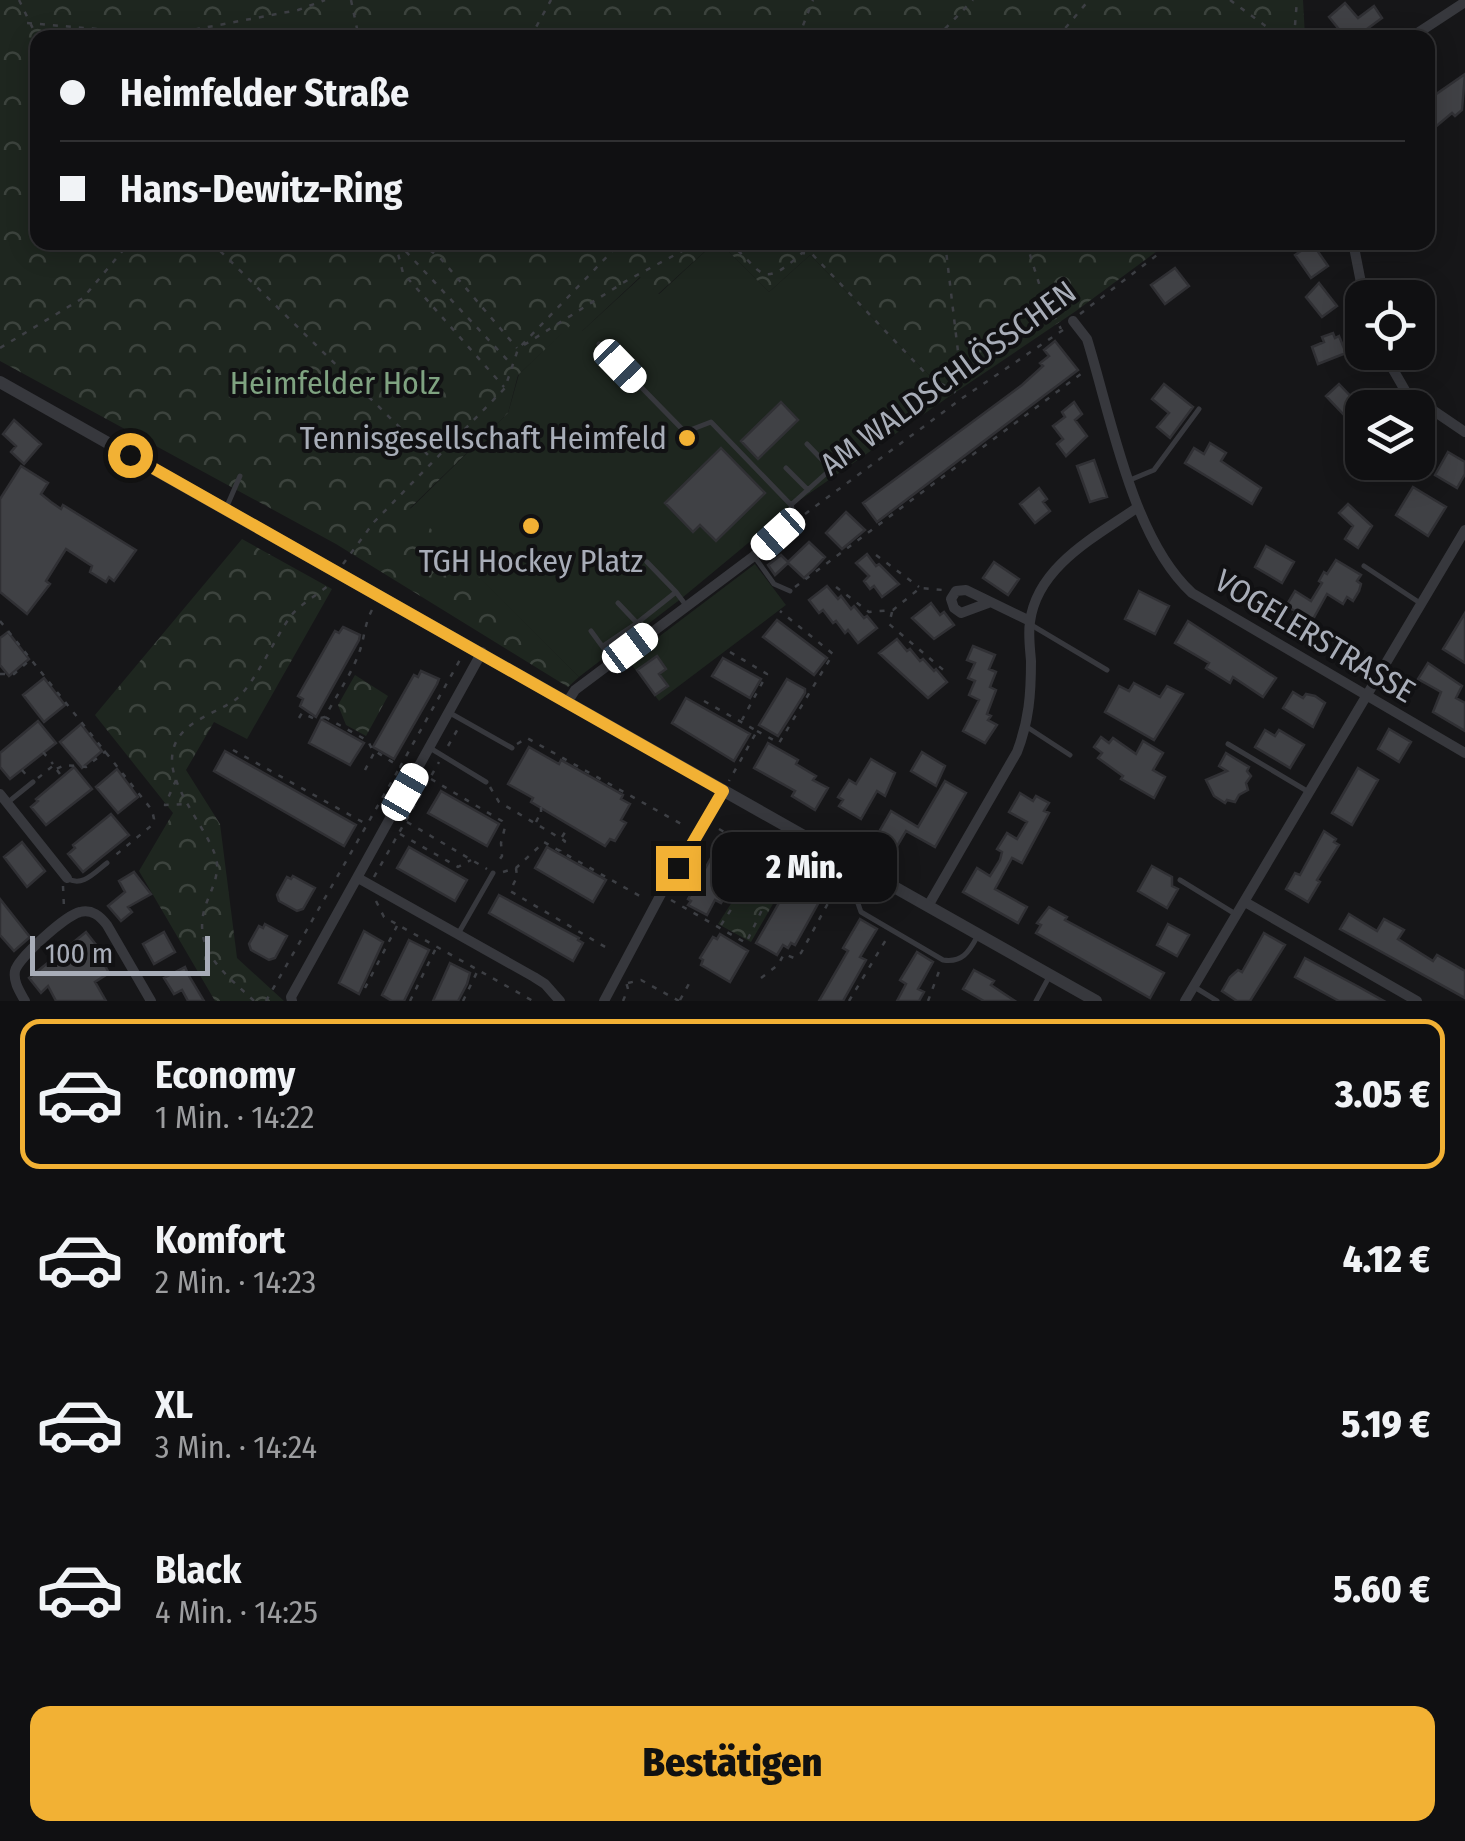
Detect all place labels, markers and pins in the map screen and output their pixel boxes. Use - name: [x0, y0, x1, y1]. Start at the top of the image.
- place label: Tennisgesellschaft Heimfeld: [300, 419, 667, 457]
- marker: Tennisgesellschaft Heimfeld: [676, 427, 698, 449]
- marker: TGH Hockey Platz: [520, 515, 542, 537]
- place label: TGH Hockey Platz: [419, 542, 643, 580]

